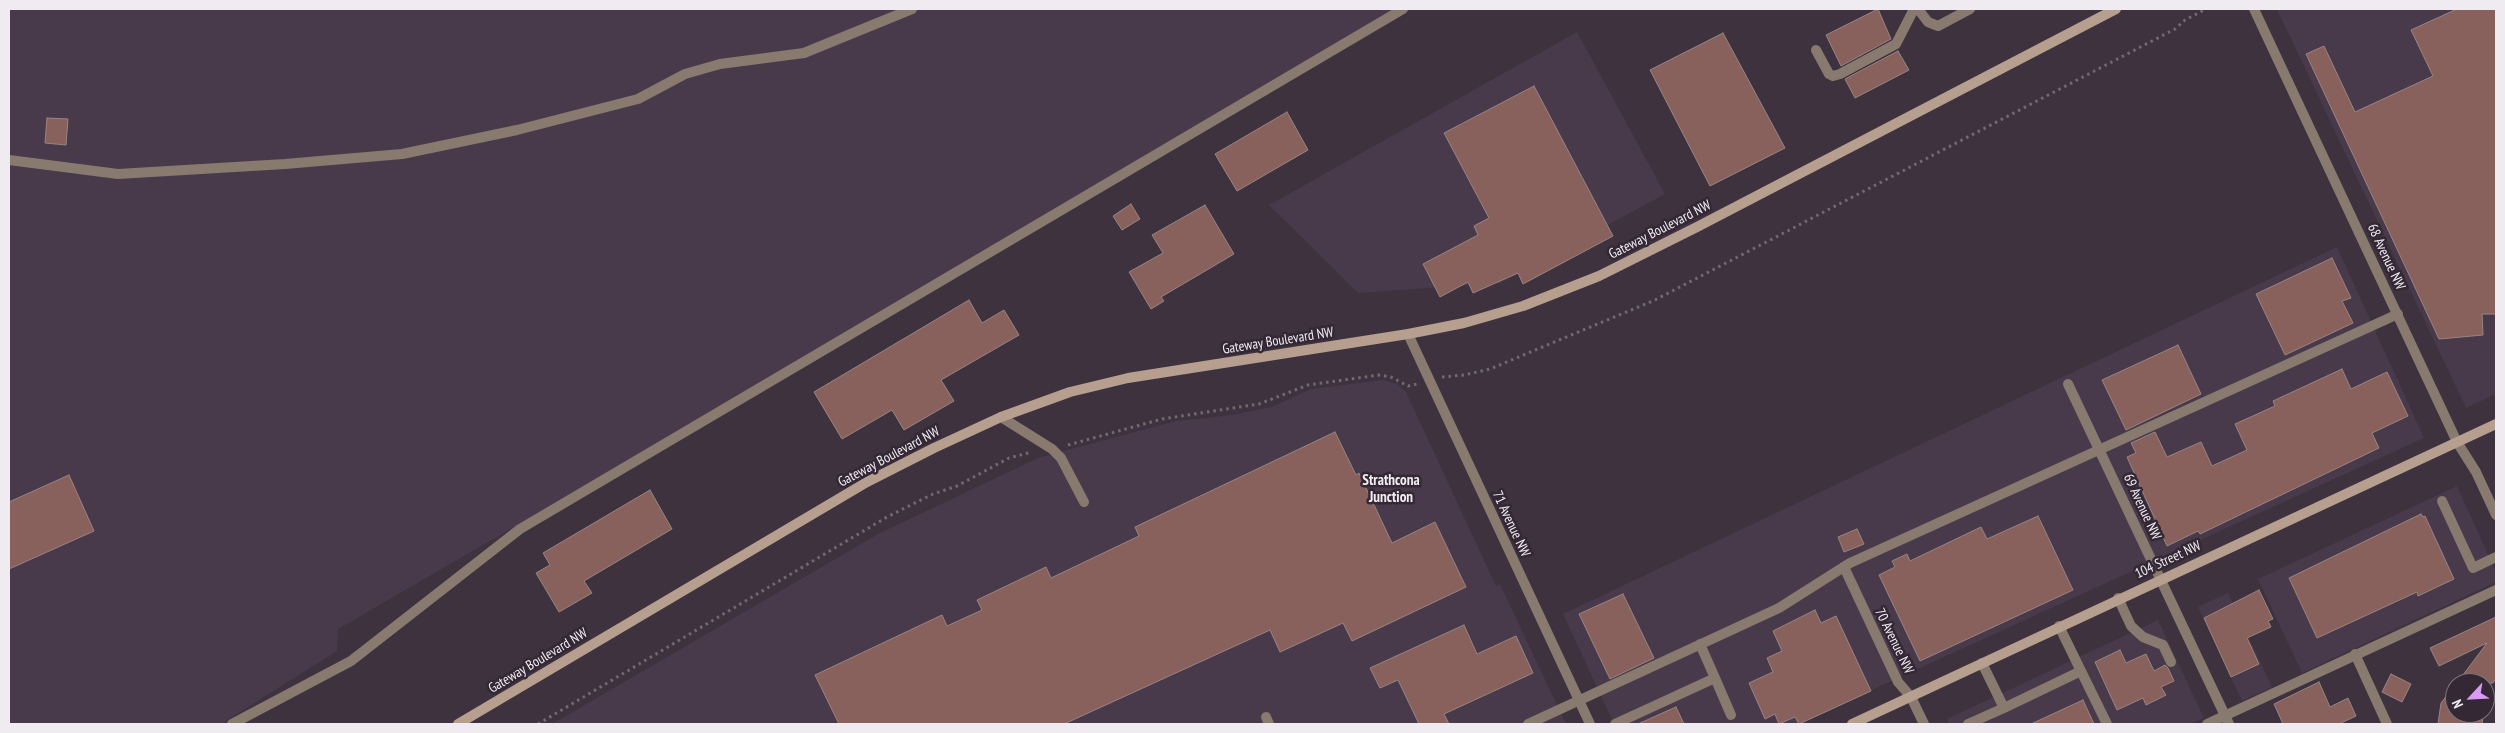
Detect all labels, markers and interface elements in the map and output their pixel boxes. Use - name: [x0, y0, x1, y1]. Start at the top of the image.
- street label: Gateway Boulevard NW: [1606, 197, 1714, 263]
- street label: 68 Avenue NW: [2363, 221, 2409, 293]
- street label: Gateway Boulevard NW: [1221, 324, 1335, 358]
- street label: Gateway Boulevard NW: [835, 423, 943, 491]
- street label: 69 Avenue NW: [2119, 471, 2165, 543]
- district label: Strathcona Junction: [1362, 472, 1420, 507]
- street label: 71 Avenue NW: [1488, 488, 1534, 560]
- street label: 104 Street NW: [2132, 537, 2204, 583]
- street label: 70 Avenue NW: [1871, 605, 1917, 677]
- street label: Gateway Boulevard NW: [486, 625, 590, 697]
- north arrow: [2445, 673, 2495, 723]
- text: N: [2448, 697, 2467, 711]

